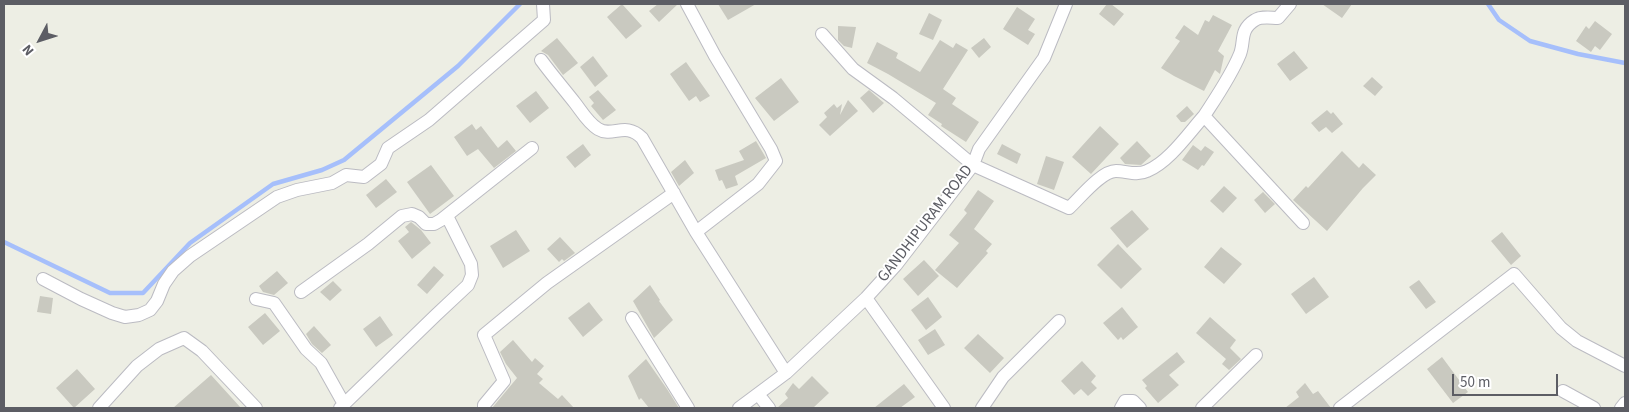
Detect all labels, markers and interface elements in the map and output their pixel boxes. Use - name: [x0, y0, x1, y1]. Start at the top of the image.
- north arrow: [15, 15, 65, 65]
- text: N: [18, 40, 39, 60]
- street label: GANDHIPURAM ROAD: [874, 162, 978, 286]
- scale bar: [1454, 364, 1560, 396]
- text: 50 m: [1460, 372, 1490, 393]

